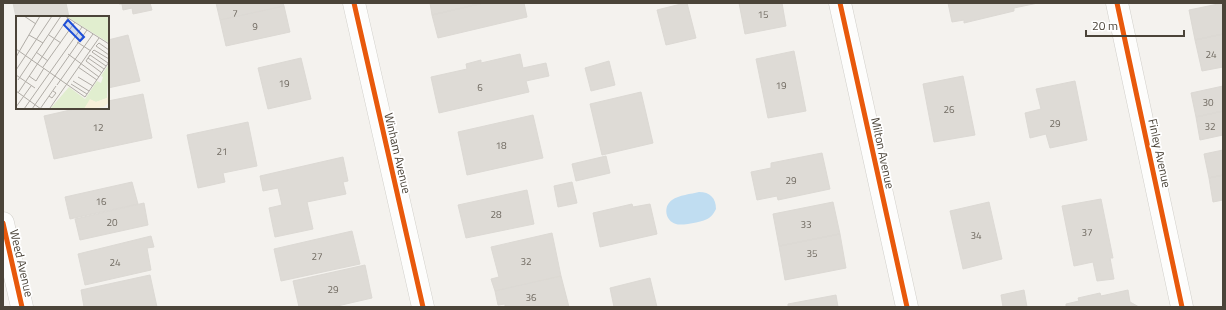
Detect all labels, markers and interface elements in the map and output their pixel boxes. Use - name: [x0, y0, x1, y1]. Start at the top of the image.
- house number: 7: [232, 6, 238, 21]
- house number: 15: [757, 7, 769, 22]
- scale bar: [1086, 12, 1184, 38]
- inset map: [16, 16, 109, 109]
- text: 20 m: [1092, 16, 1118, 35]
- house number: 9: [252, 19, 258, 34]
- house number: 24: [1205, 47, 1217, 62]
- house number: 19: [278, 76, 290, 91]
- house number: 19: [775, 78, 787, 93]
- house number: 6: [477, 80, 483, 95]
- house number: 30: [1202, 95, 1214, 110]
- house number: 26: [943, 102, 955, 117]
- street label: Winham Avenue: [379, 111, 417, 195]
- street label: Milton Avenue: [866, 115, 900, 191]
- house number: 29: [1049, 116, 1061, 131]
- street label: Finley Avenue: [1143, 117, 1177, 189]
- house number: 32: [1204, 119, 1216, 134]
- house number: 12: [92, 120, 104, 135]
- house number: 18: [495, 138, 507, 153]
- house number: 21: [216, 144, 228, 159]
- house number: 29: [785, 173, 797, 188]
- house number: 16: [95, 194, 107, 209]
- house number: 28: [490, 207, 502, 222]
- house number: 20: [106, 215, 118, 230]
- house number: 33: [800, 217, 812, 232]
- house number: 37: [1081, 225, 1093, 240]
- street label: Weed Avenue: [5, 227, 39, 299]
- house number: 34: [970, 228, 982, 243]
- house number: 35: [806, 246, 818, 261]
- house number: 27: [311, 249, 323, 264]
- house number: 32: [520, 254, 532, 269]
- house number: 24: [109, 255, 121, 270]
- house number: 29: [327, 282, 339, 297]
- house number: 36: [525, 290, 537, 305]

